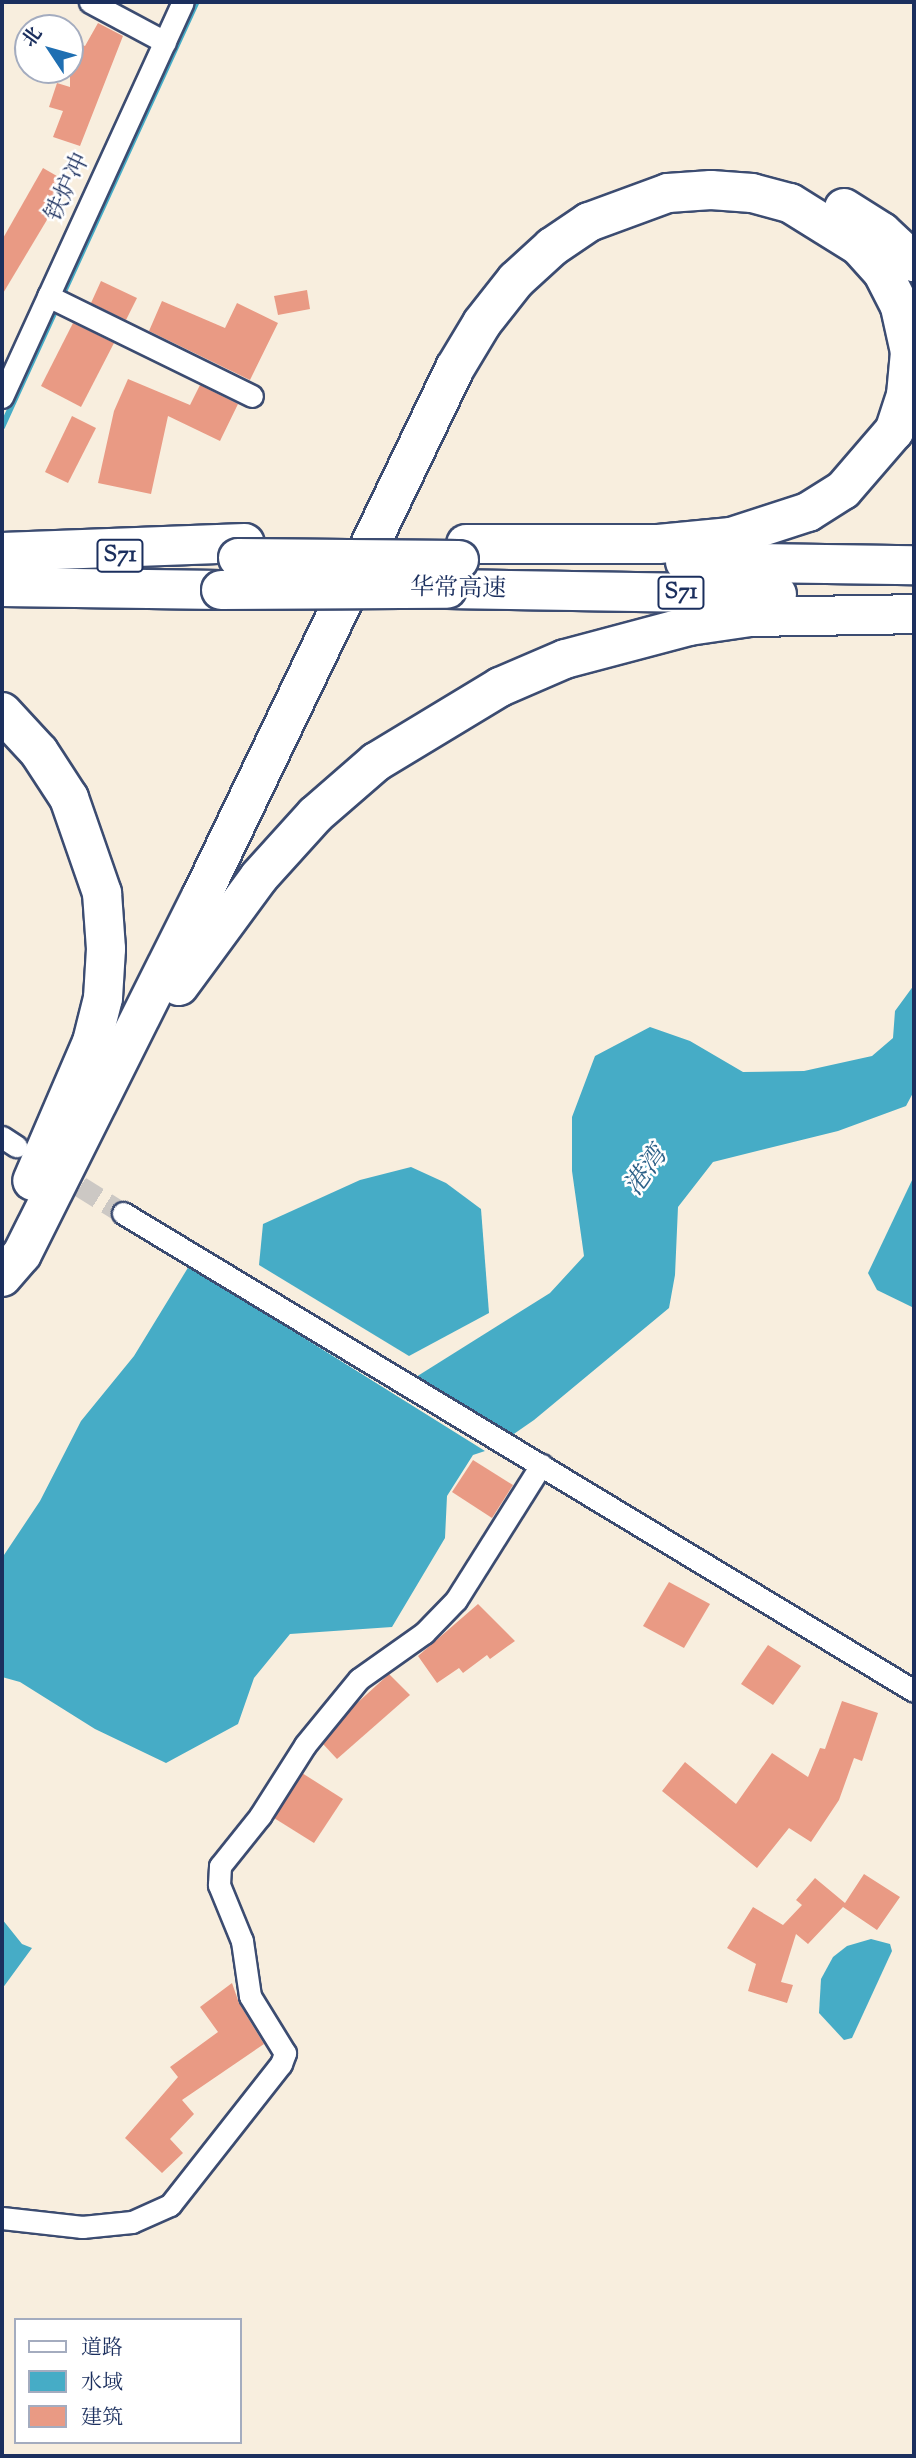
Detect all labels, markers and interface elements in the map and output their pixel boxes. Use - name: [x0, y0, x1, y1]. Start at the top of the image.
- north arrow: [14, 14, 84, 84]
- text: 北: [17, 22, 50, 53]
- street label: 铁炉冲: [41, 149, 97, 227]
- road number: S71: [96, 536, 144, 576]
- road number: S71: [656, 573, 706, 612]
- street label: 华常高速: [410, 575, 506, 605]
- water label: 港湾: [619, 1142, 675, 1202]
- legend: [14, 2318, 242, 2444]
- text: 道路: [81, 2334, 123, 2364]
- text: 水域: [81, 2369, 123, 2399]
- text: 建筑: [81, 2404, 123, 2434]

